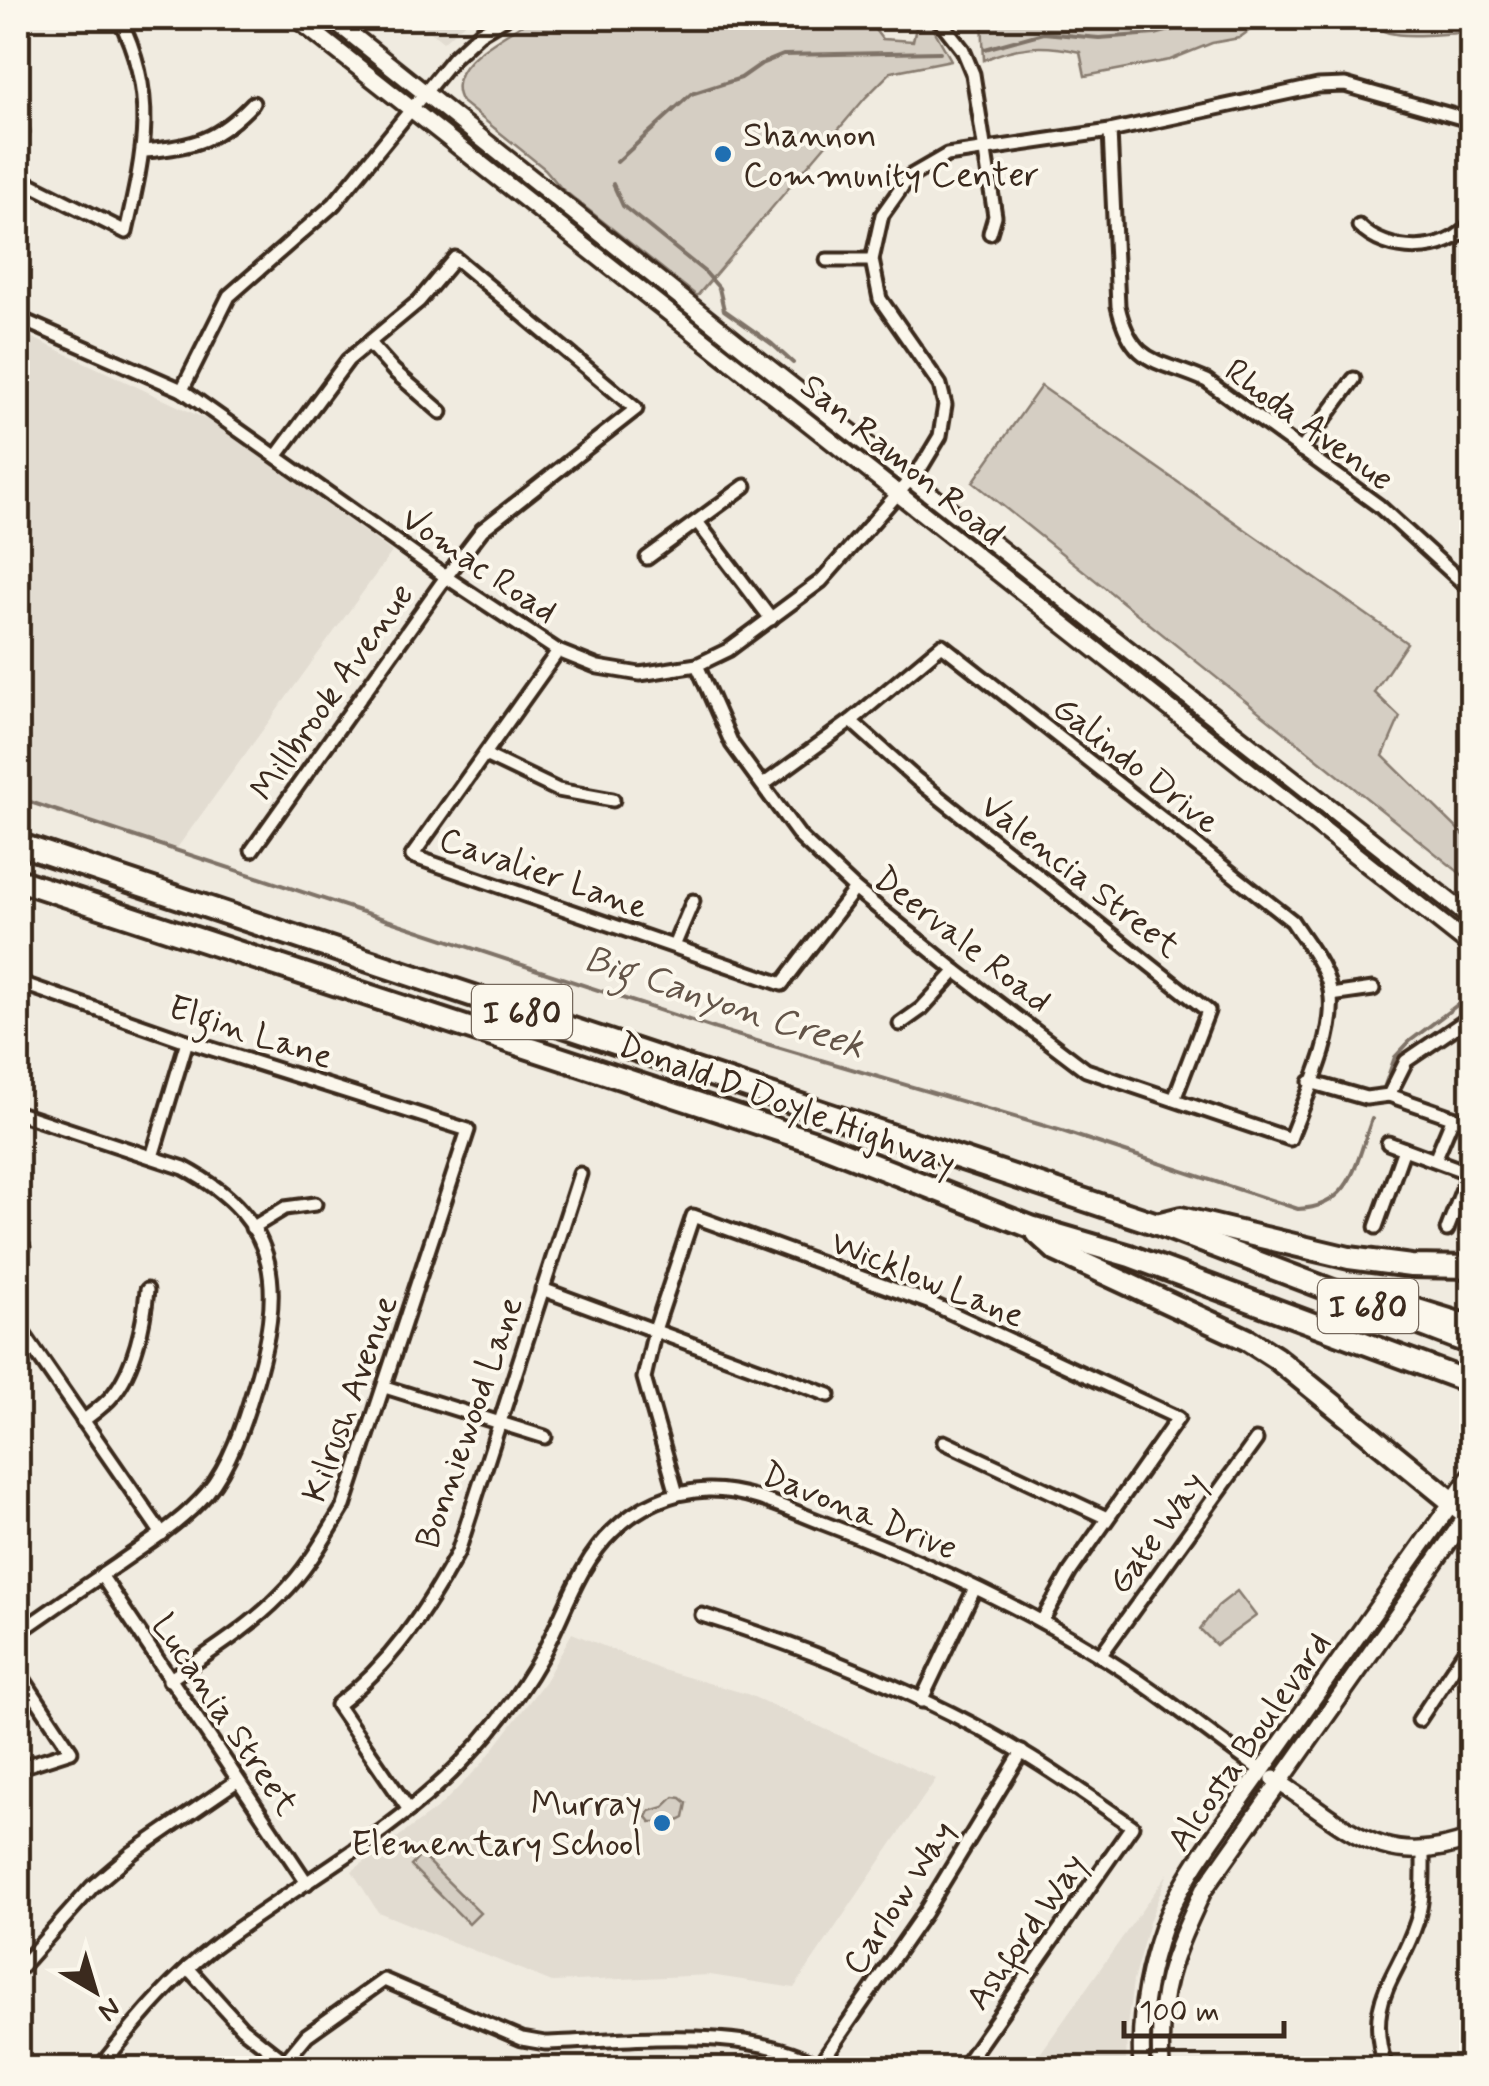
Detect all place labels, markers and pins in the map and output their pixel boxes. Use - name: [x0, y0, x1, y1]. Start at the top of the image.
- place label: Shannon Community Center: [743, 113, 1039, 199]
- marker: Shannon Community Center: [712, 143, 734, 165]
- place label: Murray Elementary School: [351, 1782, 642, 1868]
- marker: Murray Elementary School: [651, 1812, 673, 1834]

